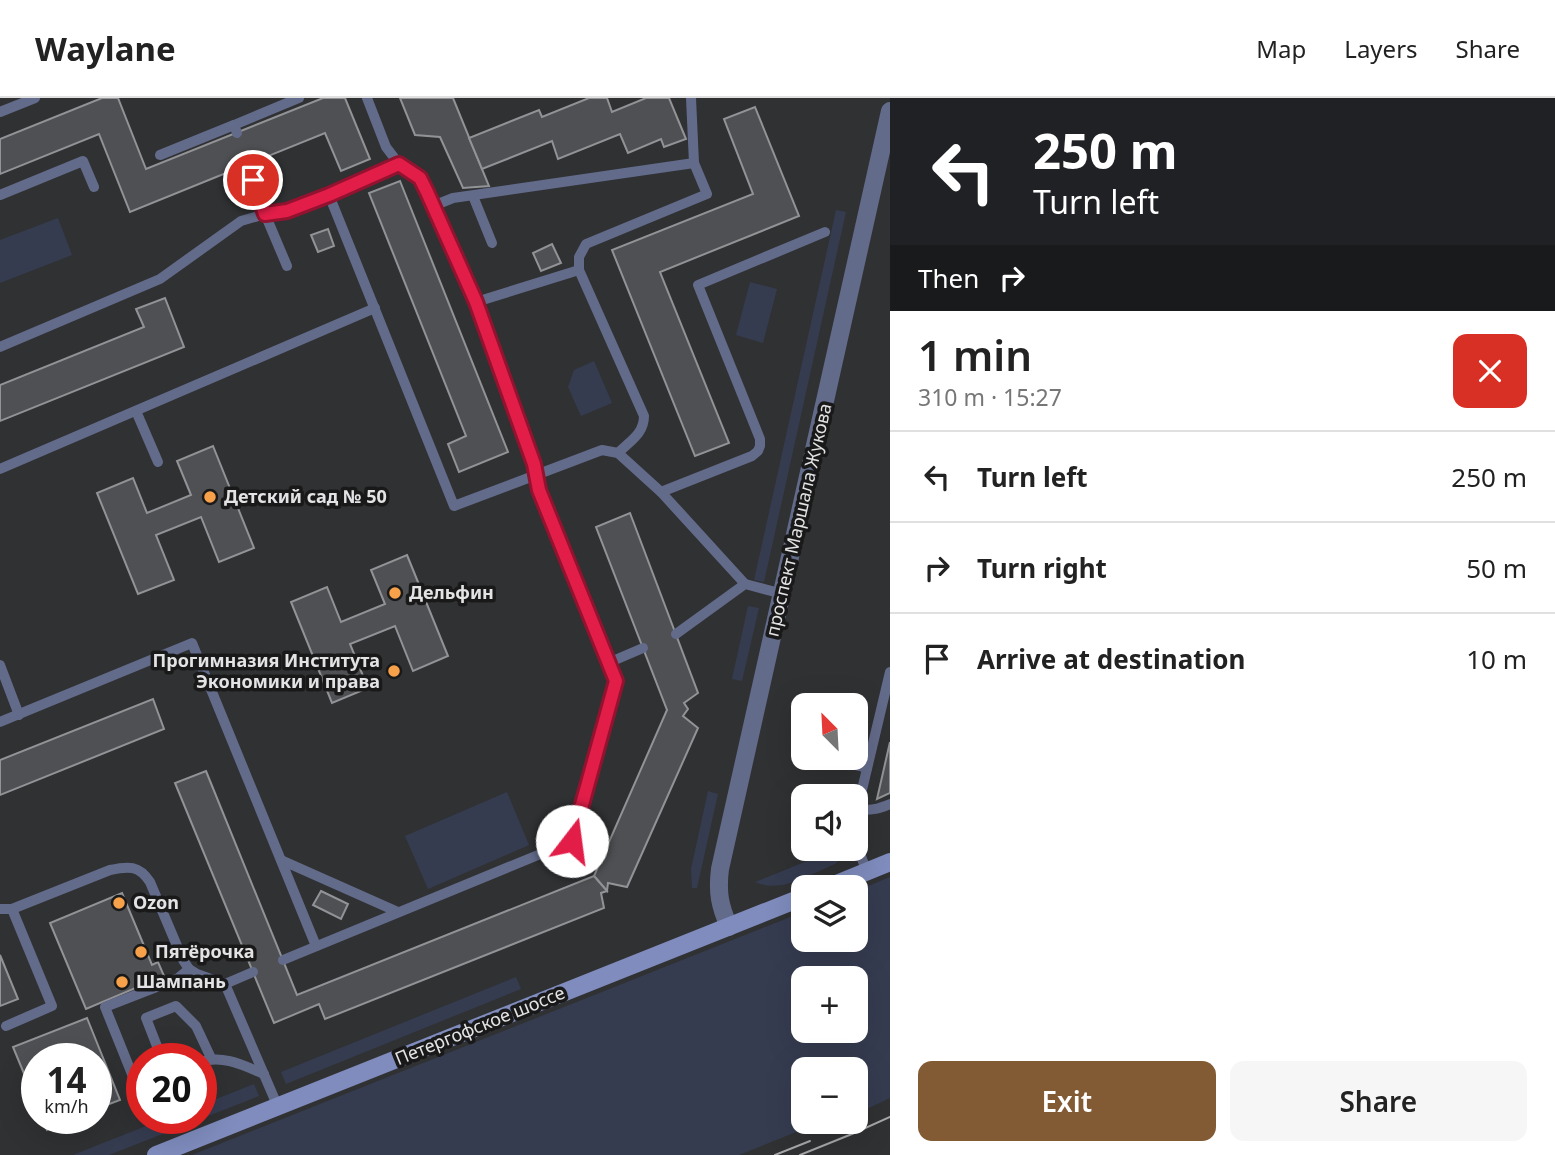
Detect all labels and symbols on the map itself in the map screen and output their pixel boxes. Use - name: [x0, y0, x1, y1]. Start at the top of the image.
- pin: [223, 150, 283, 210]
- street label: проспект Маршала Жукова: [759, 401, 837, 639]
- place label: Детский сад № 50: [224, 484, 387, 508]
- marker: Детский сад № 50: [202, 489, 218, 505]
- place label: Дельфин: [409, 580, 494, 604]
- marker: Дельфин: [387, 585, 403, 601]
- place label: Прогимназия Института Экономики и права: [153, 648, 380, 693]
- marker: Прогимназия Института Экономики и права: [386, 663, 402, 679]
- north arrow: [791, 693, 868, 770]
- position arrow: [535, 804, 609, 878]
- place label: Ozon: [133, 890, 179, 914]
- marker: Ozon: [111, 895, 127, 911]
- place label: Пятёрочка: [155, 939, 254, 963]
- marker: Пятёрочка: [133, 944, 149, 960]
- place label: Шампань: [136, 969, 226, 993]
- marker: Шампань: [114, 974, 130, 990]
- street label: Петергофское шоссе: [391, 980, 568, 1070]
- speed limit sign: 20: [126, 1043, 217, 1134]

